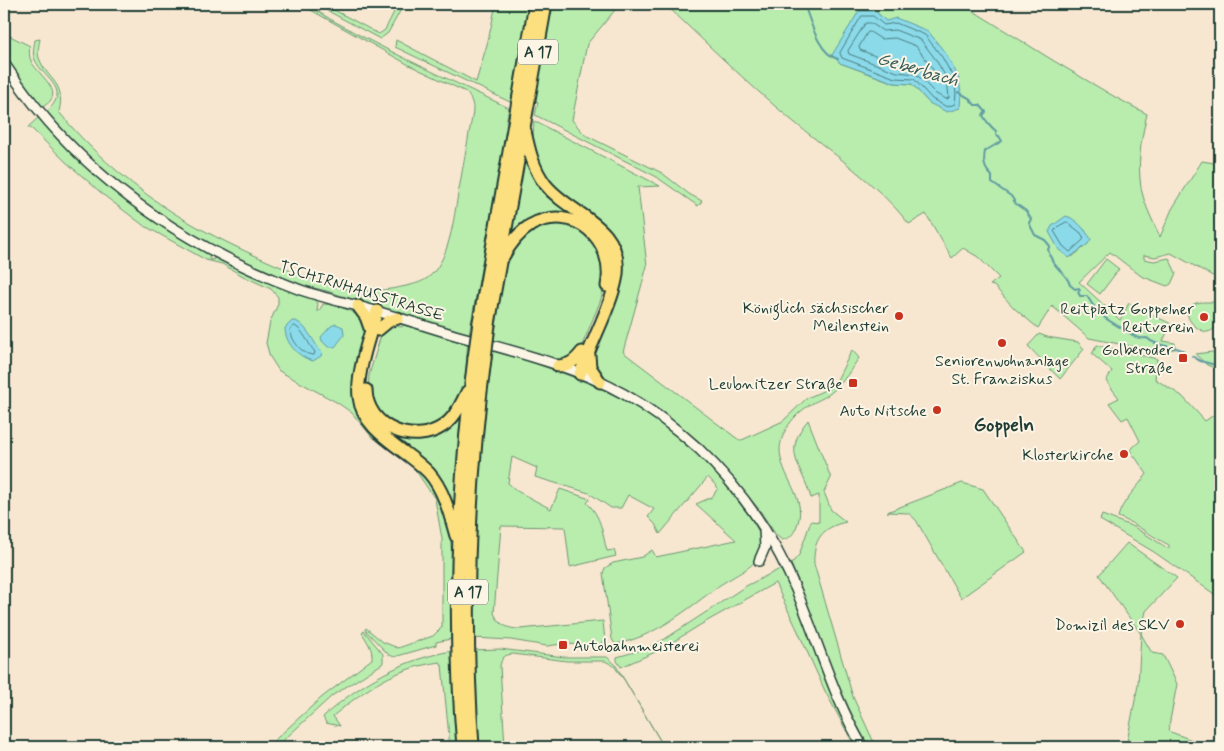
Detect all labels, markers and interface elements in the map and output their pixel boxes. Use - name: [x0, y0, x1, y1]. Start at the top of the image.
- road number: A 17: [518, 40, 558, 64]
- water label: Geberbach: [874, 47, 961, 93]
- street label: TSCHIRNHAUSSTRASSE: [277, 256, 447, 327]
- place label: Königlich sächsischer Meilenstein: [743, 298, 889, 337]
- place label: Reitplatz Goppelner Reitverein: [1060, 299, 1194, 338]
- marker: Königlich sächsischer Meilenstein: [893, 310, 905, 322]
- marker: Reitplatz Goppelner Reitverein: [1198, 311, 1210, 323]
- marker: Seniorenwohnanlage St. Franziskus: [996, 337, 1008, 349]
- place label: Golberoder Straße: [1102, 340, 1173, 379]
- place label: Seniorenwohnanlage St. Franziskus: [935, 351, 1069, 390]
- marker: Golberoder Straße: [1177, 352, 1189, 364]
- place label: Leubnitzer Straße: [709, 374, 843, 395]
- marker: Leubnitzer Straße: [847, 377, 859, 389]
- place label: Auto Nitsche: [839, 401, 927, 422]
- marker: Auto Nitsche: [931, 404, 943, 416]
- district label: Goppeln: [974, 413, 1034, 438]
- place label: Klosterkirche: [1022, 445, 1114, 466]
- marker: Klosterkirche: [1118, 448, 1130, 460]
- road number: A 17: [448, 580, 488, 604]
- place label: Domizil des SKV: [1055, 615, 1170, 636]
- marker: Domizil des SKV: [1174, 618, 1186, 630]
- place label: Autobahnmeisterei: [573, 636, 699, 657]
- marker: Autobahnmeisterei: [557, 639, 569, 651]

